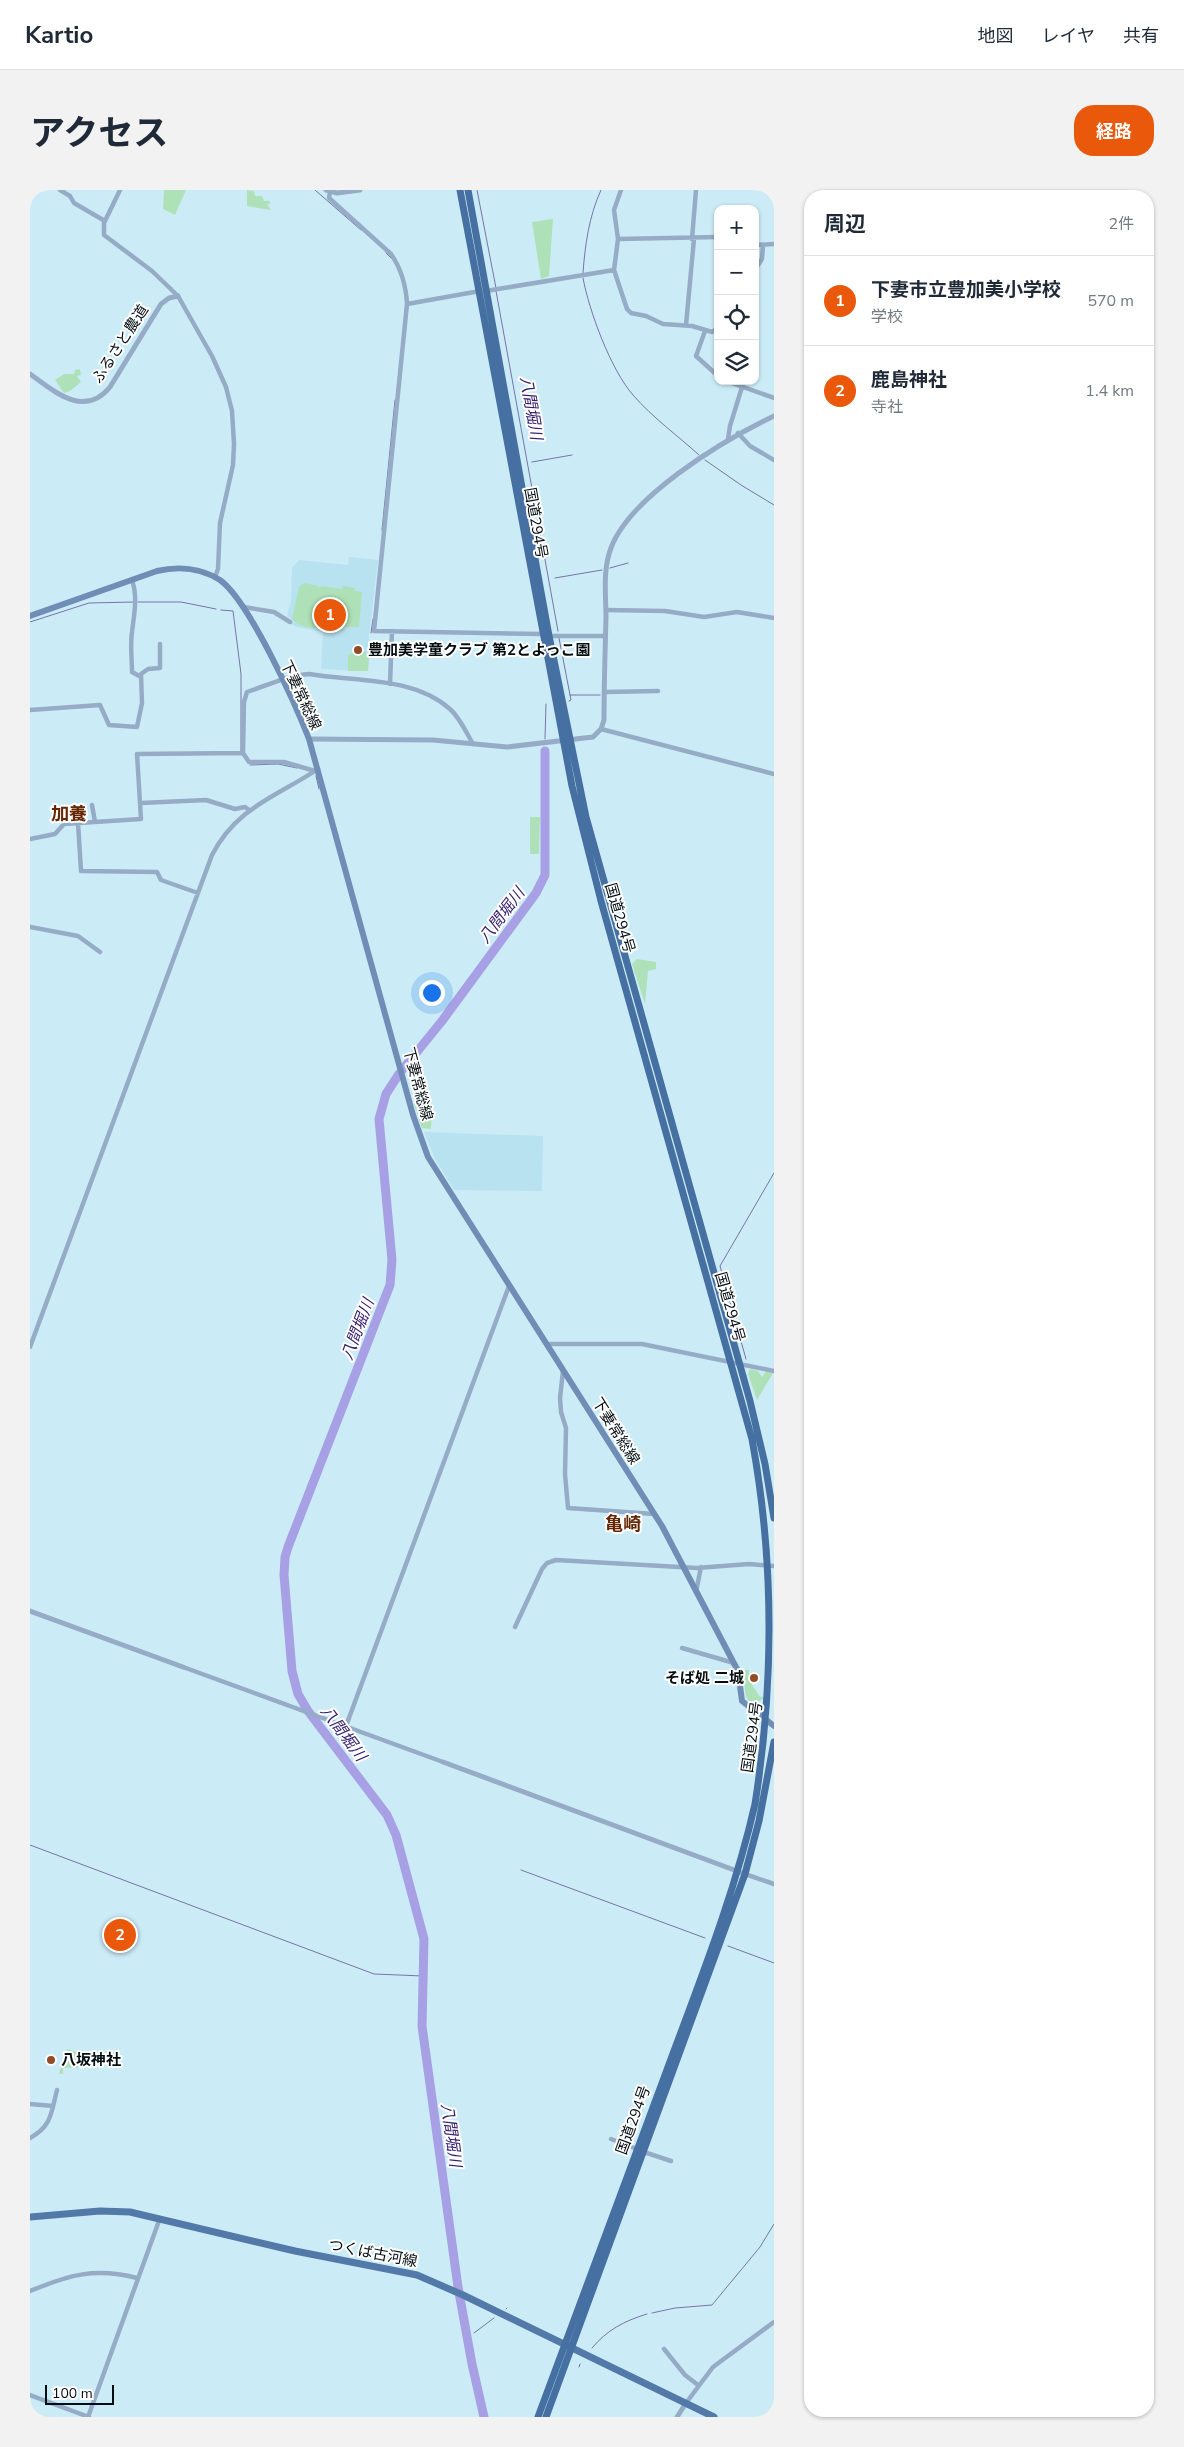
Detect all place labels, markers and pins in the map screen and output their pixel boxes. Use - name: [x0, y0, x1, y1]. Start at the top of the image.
- pin: 1: [314, 596, 346, 634]
- place label: 豊加美学童クラブ 第2とよっこ園: [368, 640, 591, 660]
- marker: 豊加美学童クラブ 第2とよっこ園: [352, 644, 364, 656]
- place label: そば処 二城: [665, 1668, 744, 1688]
- marker: そば処 二城: [748, 1672, 760, 1684]
- pin: 2: [104, 1916, 136, 1954]
- place label: 八坂神社: [61, 2050, 121, 2070]
- marker: 八坂神社: [45, 2054, 57, 2066]

